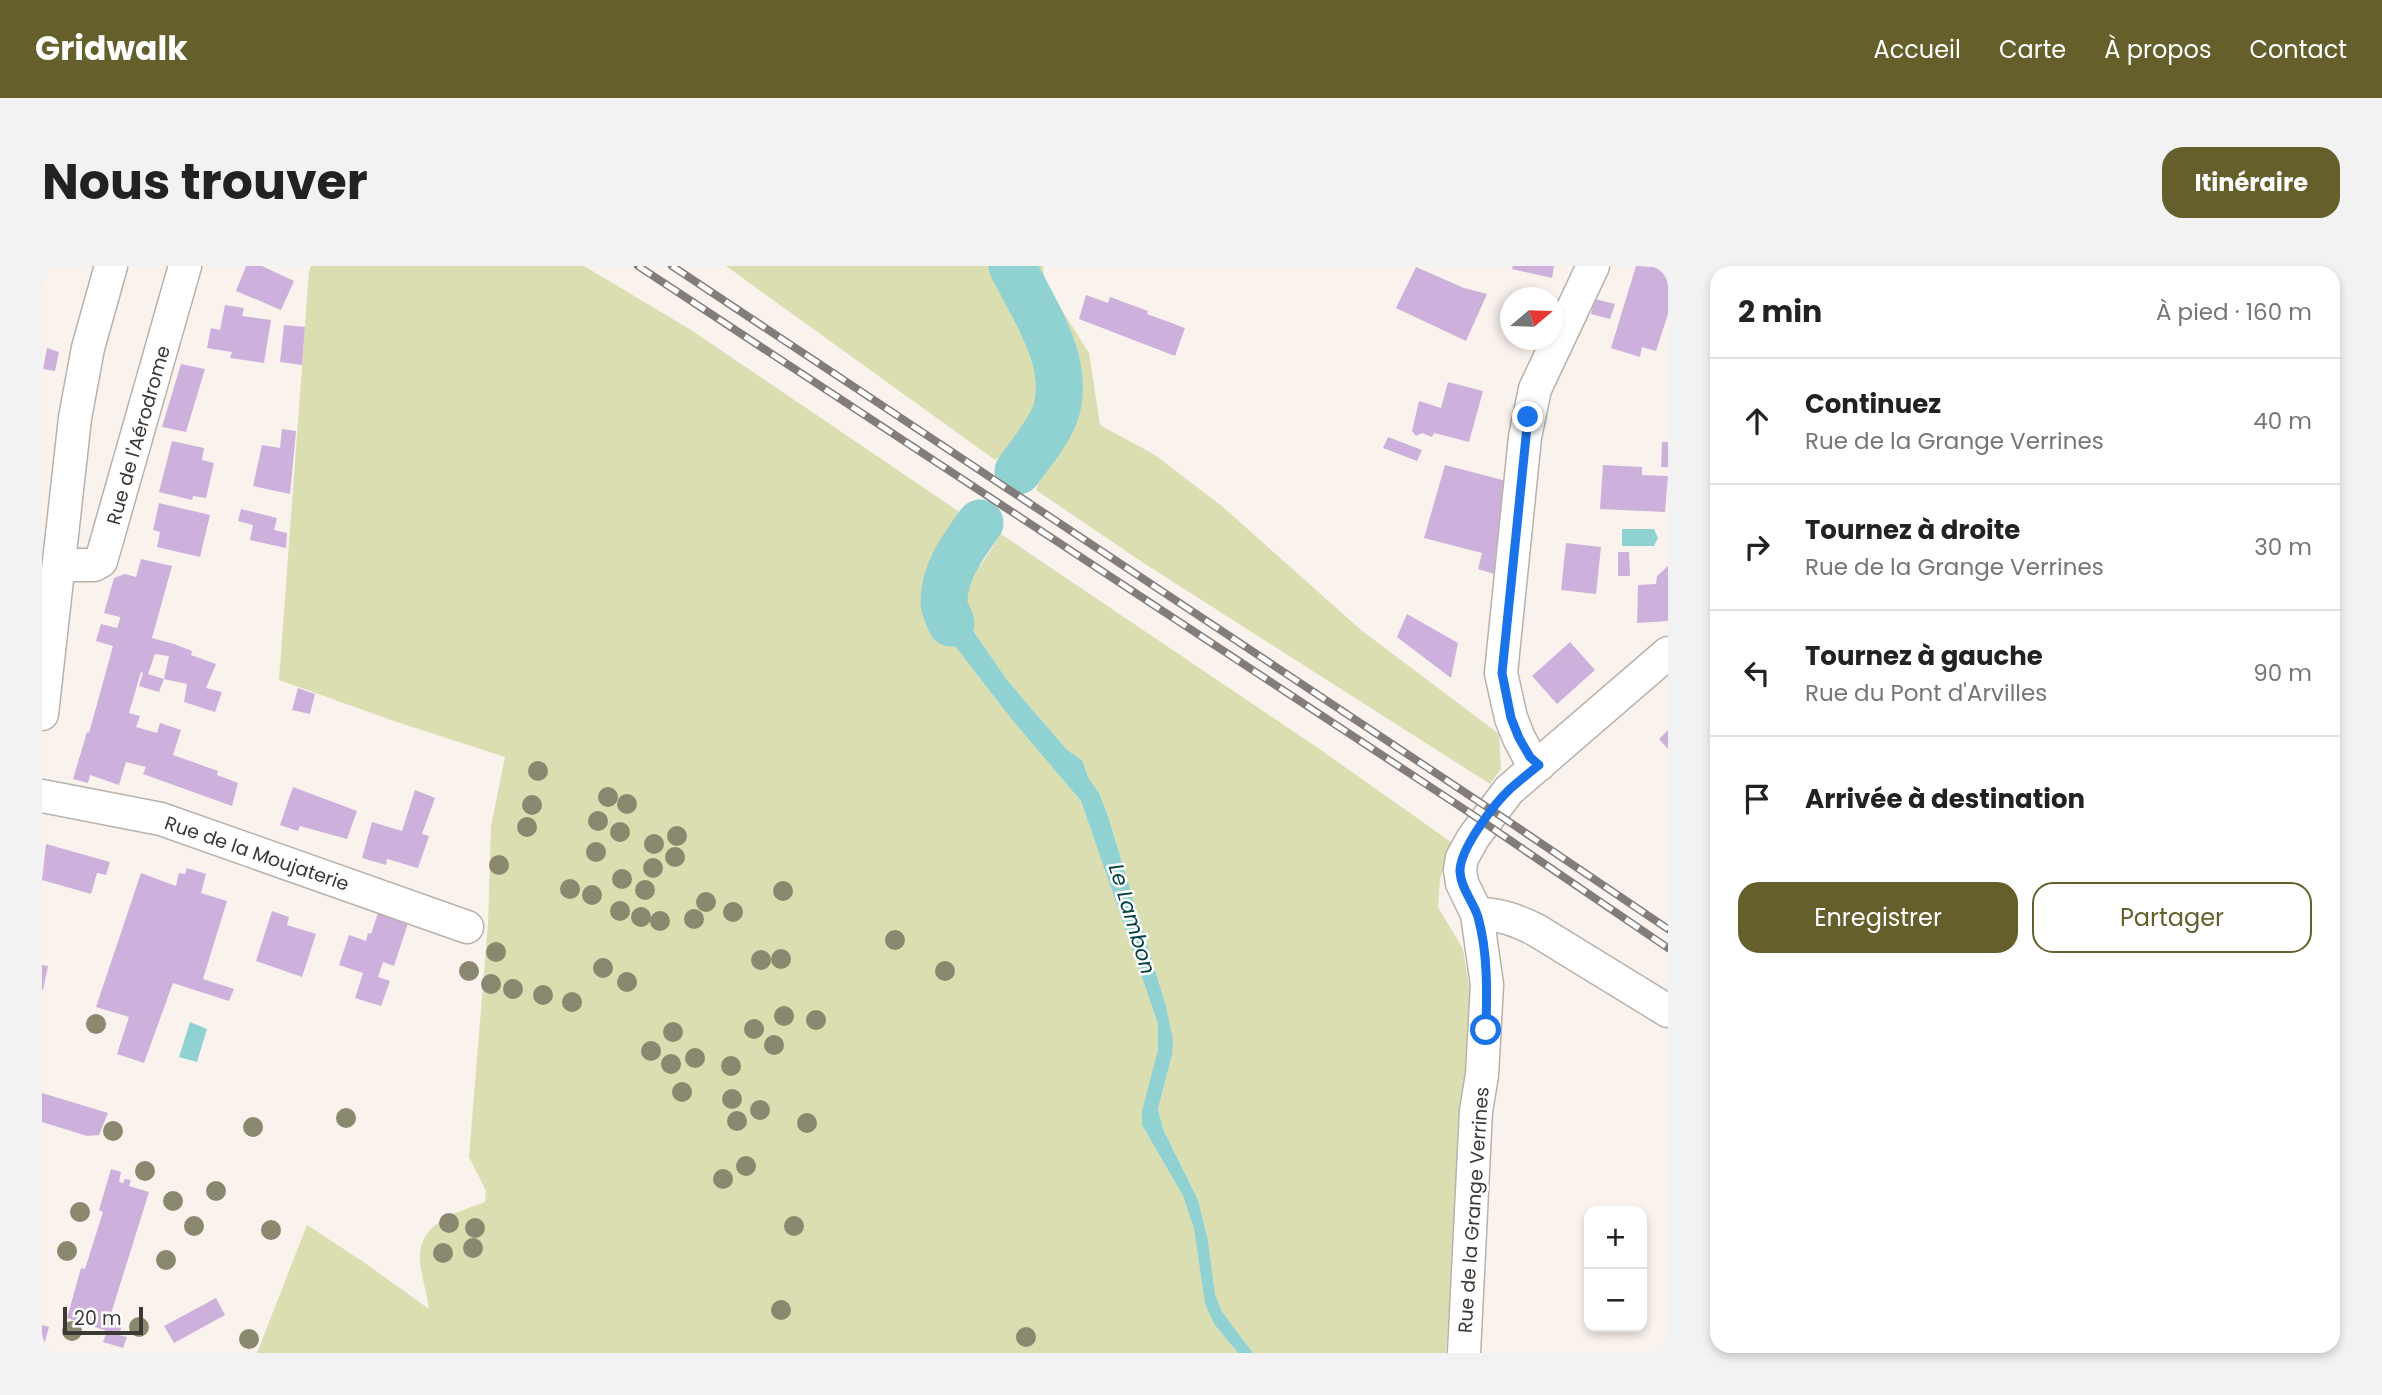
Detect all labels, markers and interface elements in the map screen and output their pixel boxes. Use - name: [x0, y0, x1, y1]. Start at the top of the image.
- text: Gridwalk: [35, 25, 188, 72]
- text: Accueil: [1874, 33, 1961, 66]
- text: Carte: [1999, 33, 2066, 66]
- text: À propos: [2104, 33, 2211, 66]
- text: Contact: [2249, 33, 2347, 66]
- button: Itinéraire: [2162, 147, 2340, 218]
- text: Nous trouver: [42, 148, 368, 216]
- north arrow: [1500, 287, 1563, 350]
- text: 2 min: [1738, 290, 1822, 333]
- text: À pied · 160 m: [2156, 296, 2312, 328]
- street label: Rue de l'Aérodrome: [100, 342, 177, 528]
- text: Continuez: [1805, 386, 1941, 422]
- route end: [1512, 401, 1543, 432]
- icon: ahead: [1738, 402, 1776, 440]
- text: 40 m: [2253, 405, 2312, 437]
- text: Rue de la Grange Verrines: [1805, 425, 2104, 457]
- text: Tournez à droite: [1805, 512, 2020, 548]
- icon: right: [1738, 528, 1776, 566]
- text: 30 m: [2254, 531, 2312, 563]
- text: Rue de la Grange Verrines: [1805, 551, 2104, 583]
- text: Tournez à gauche: [1805, 638, 2043, 674]
- icon: left: [1738, 654, 1776, 692]
- text: 90 m: [2253, 657, 2312, 689]
- text: Rue du Pont d'Arvilles: [1805, 677, 2047, 709]
- icon: arrive: [1738, 780, 1776, 818]
- text: Arrivée à destination: [1805, 781, 2085, 817]
- street label: Rue de la Moujaterie: [161, 809, 353, 898]
- water label: Le Lambon: [1102, 860, 1163, 978]
- button: Enregistrer: [1738, 882, 2018, 953]
- button: Partager: [2032, 882, 2312, 953]
- route start: [1470, 1014, 1501, 1045]
- street label: Rue de la Grange Verrines: [1451, 1086, 1496, 1334]
- map controls: [1584, 1206, 1647, 1332]
- button: +: [1584, 1206, 1647, 1269]
- button: −: [1584, 1269, 1647, 1332]
- scale bar: [63, 1304, 144, 1336]
- text: 20 m: [74, 1305, 122, 1332]

